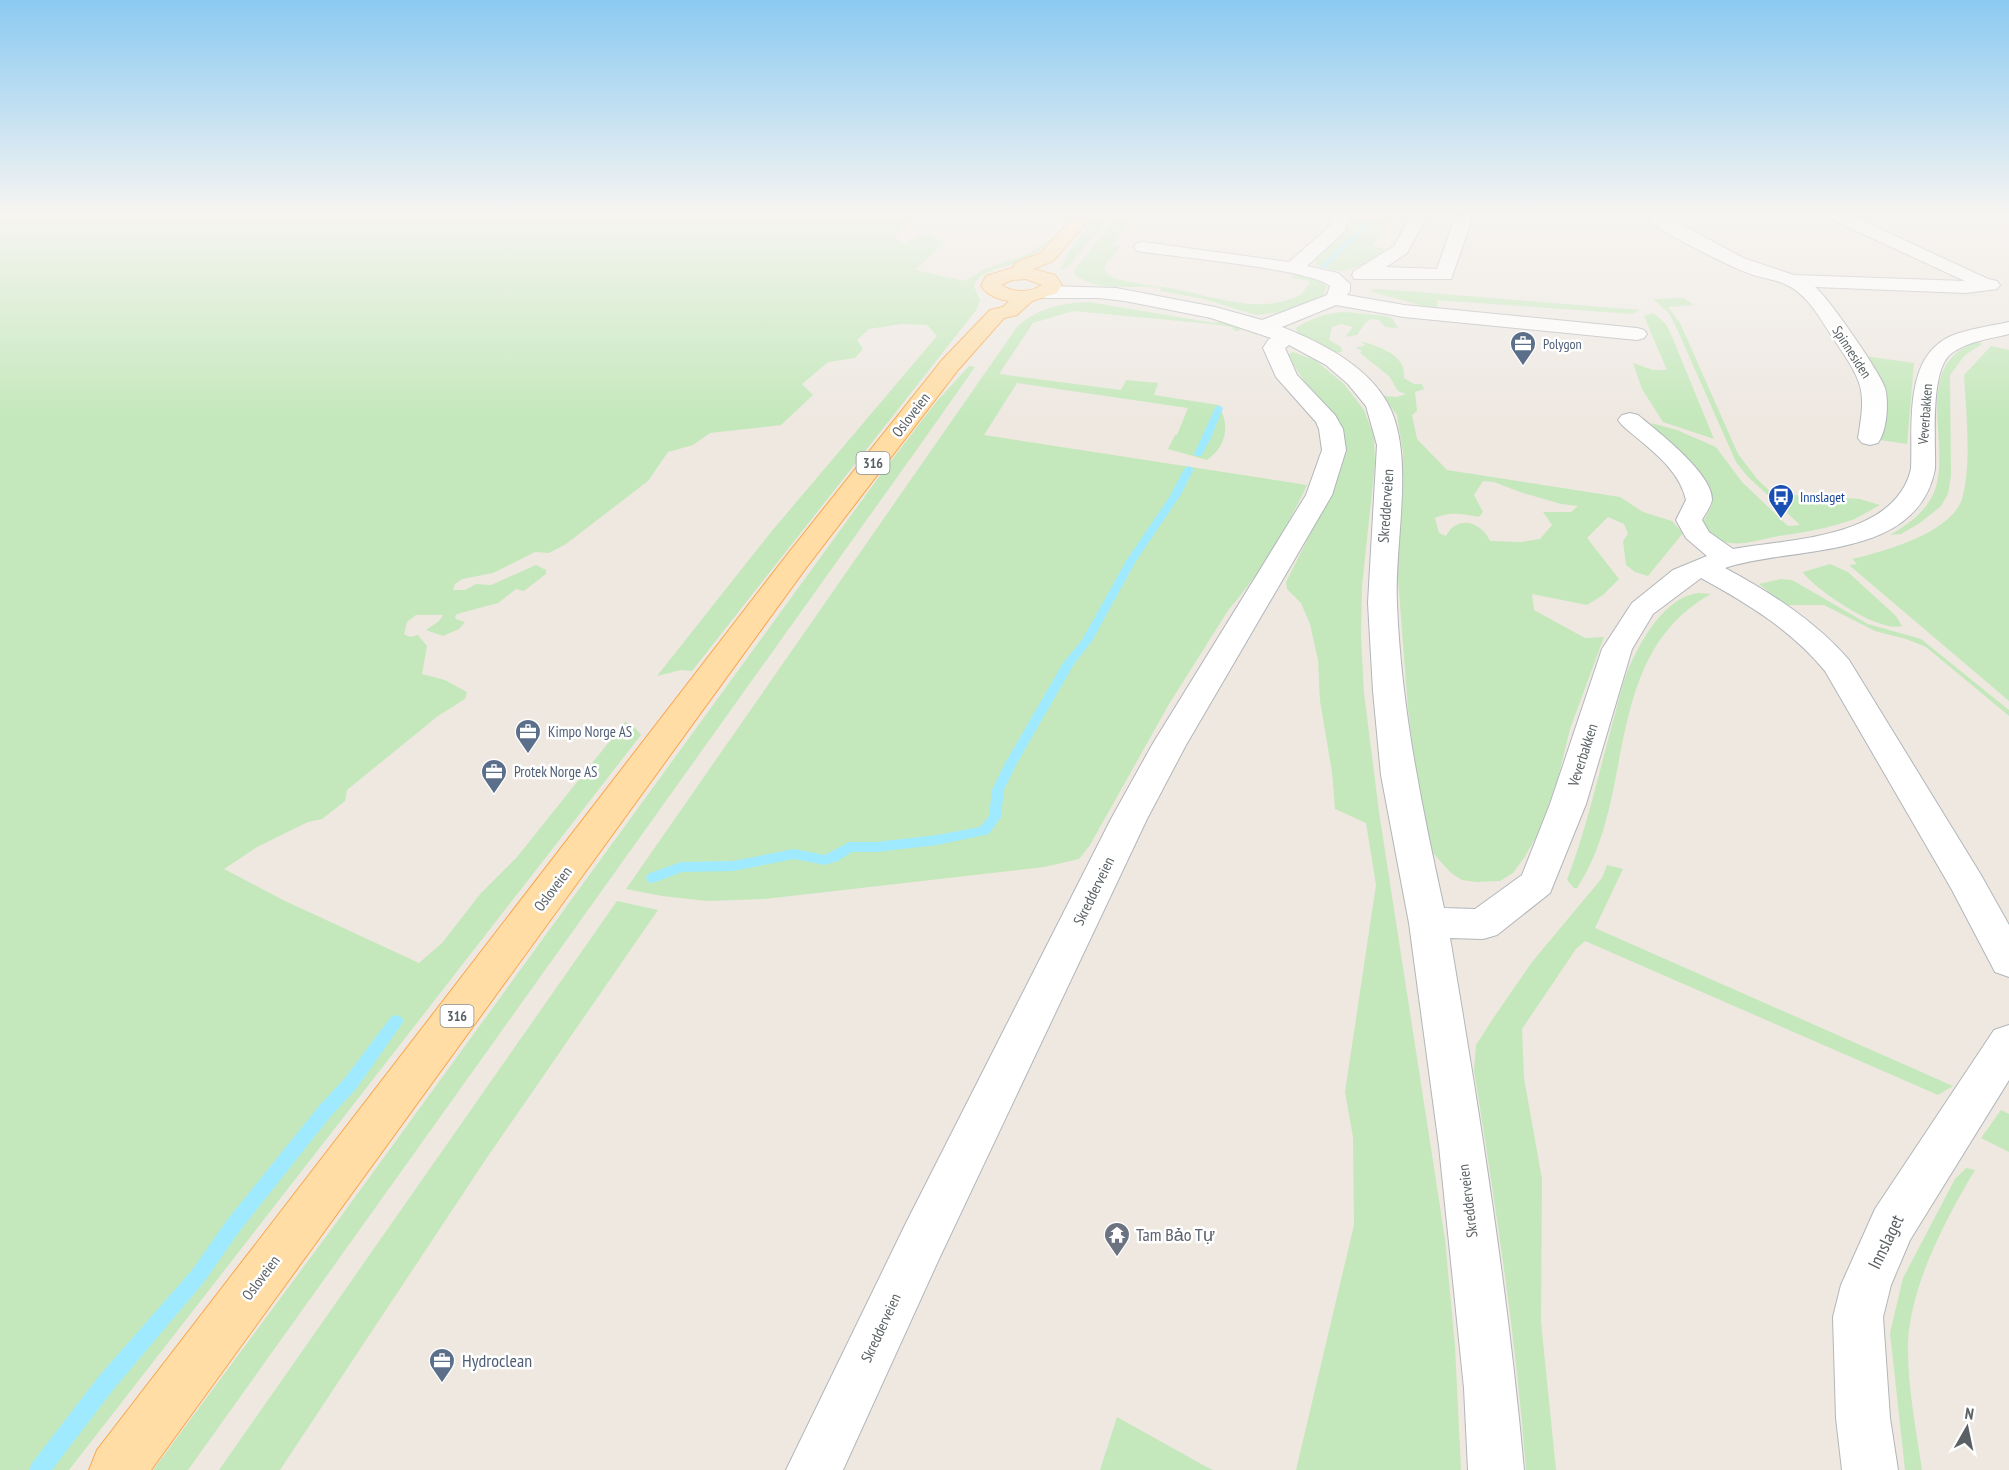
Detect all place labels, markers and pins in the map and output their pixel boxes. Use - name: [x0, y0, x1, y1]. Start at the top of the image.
- office icon: Polygon: [1508, 329, 1538, 367]
- place label: Polygon: [1543, 335, 1582, 353]
- bus stop icon: Innslaget: [1766, 482, 1796, 520]
- place label: Innslaget: [1800, 488, 1845, 506]
- office icon: Kimpo Norge AS: [513, 717, 543, 755]
- place label: Kimpo Norge AS: [548, 722, 632, 741]
- office icon: Protek Norge AS: [479, 757, 509, 795]
- place label: Protek Norge AS: [514, 762, 597, 781]
- temple icon: Tam Bảo Tự: [1102, 1220, 1132, 1258]
- place label: Tam Bảo Tự: [1136, 1223, 1215, 1246]
- office icon: Hydroclean: [427, 1346, 457, 1384]
- place label: Hydroclean: [462, 1349, 532, 1372]

